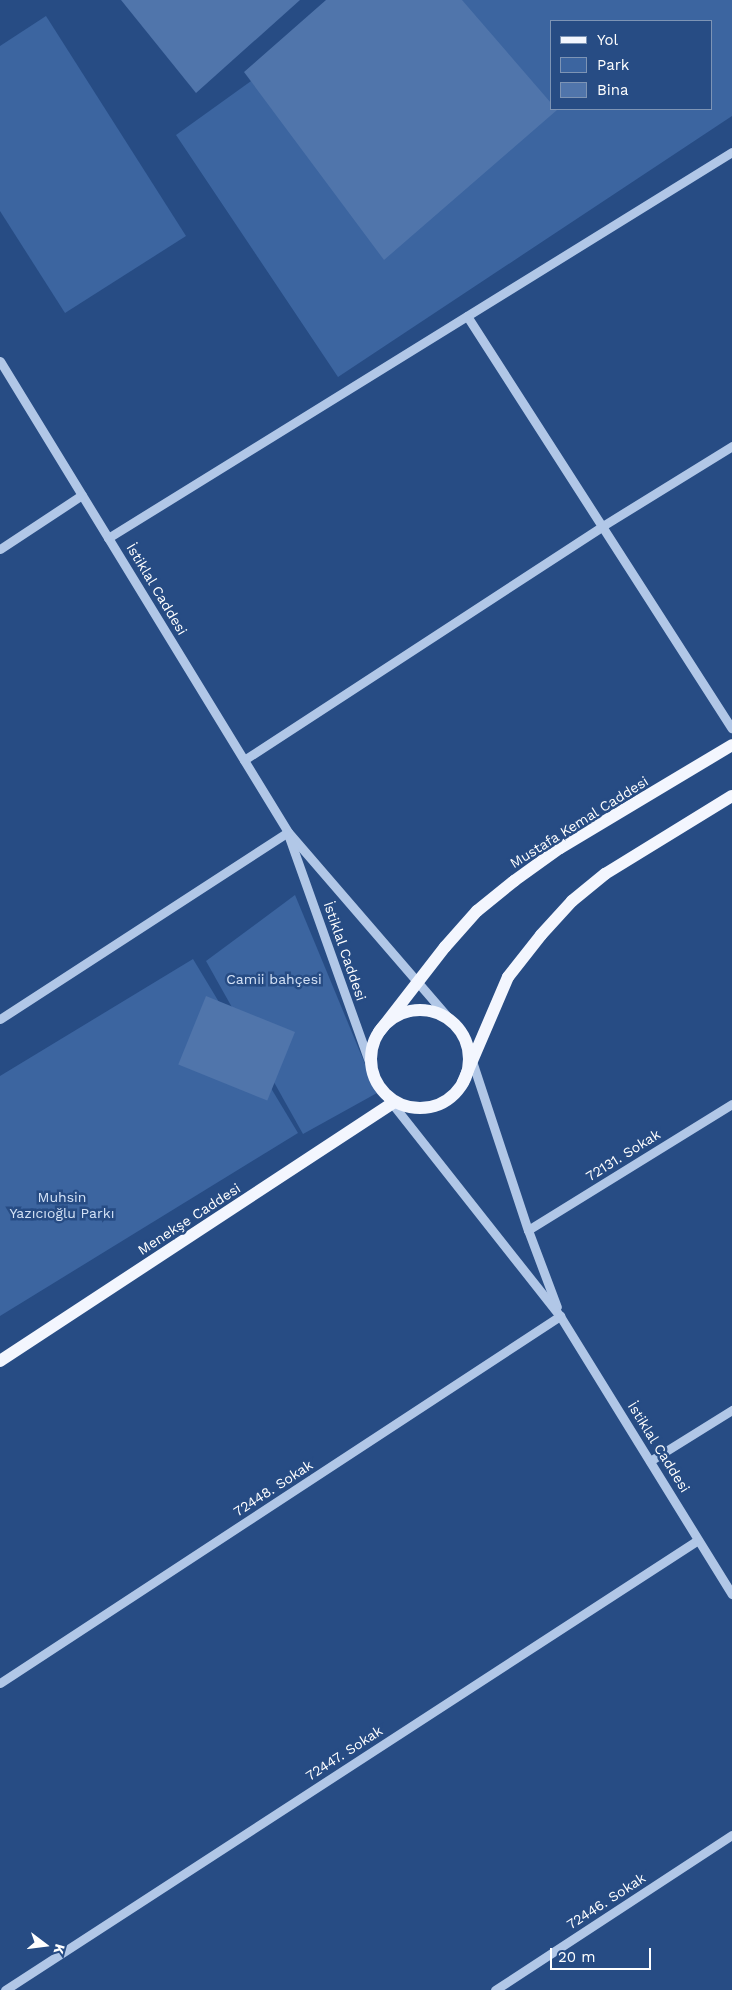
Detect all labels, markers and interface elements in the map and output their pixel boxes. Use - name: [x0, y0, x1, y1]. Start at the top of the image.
- legend: [550, 20, 712, 110]
- text: Yol: [597, 31, 618, 49]
- text: Park: [597, 56, 629, 74]
- text: Bina: [597, 81, 629, 99]
- street label: İstiklal Caddesi: [123, 540, 191, 638]
- street label: Mustafa Kemal Caddesi: [506, 772, 652, 872]
- street label: İstiklal Caddesi: [320, 899, 370, 1003]
- park label: Camii bahçesi: [226, 971, 322, 987]
- street label: 72131. Sokak: [583, 1125, 663, 1185]
- street label: Menekşe Caddesi: [135, 1180, 243, 1258]
- park label: Muhsin Yazıcıoğlu Parkı: [10, 1189, 114, 1222]
- street label: İstiklal Caddesi: [624, 1398, 694, 1496]
- street label: 72448. Sokak: [230, 1456, 316, 1520]
- street label: 72447. Sokak: [303, 1722, 385, 1784]
- street label: 72446. Sokak: [563, 1869, 649, 1933]
- north arrow: [20, 1920, 70, 1970]
- scale bar: [552, 1938, 653, 1970]
- text: K: [51, 1942, 68, 1956]
- text: 20 m: [558, 1948, 596, 1966]

